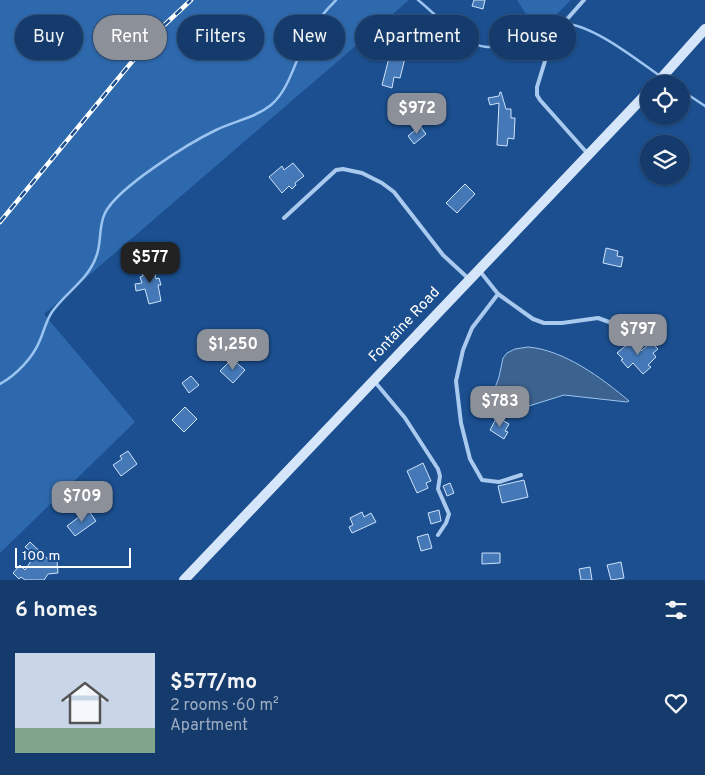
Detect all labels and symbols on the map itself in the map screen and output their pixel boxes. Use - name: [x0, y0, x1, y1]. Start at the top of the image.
- pin: $972: [387, 92, 447, 135]
- pin: $577: [120, 242, 180, 284]
- street label: Fontaine Road: [365, 283, 445, 367]
- pin: $797: [608, 314, 668, 356]
- pin: $1,250: [192, 328, 274, 371]
- pin: $783: [470, 386, 530, 428]
- pin: $709: [52, 480, 112, 523]
- scale bar: [15, 545, 131, 568]

